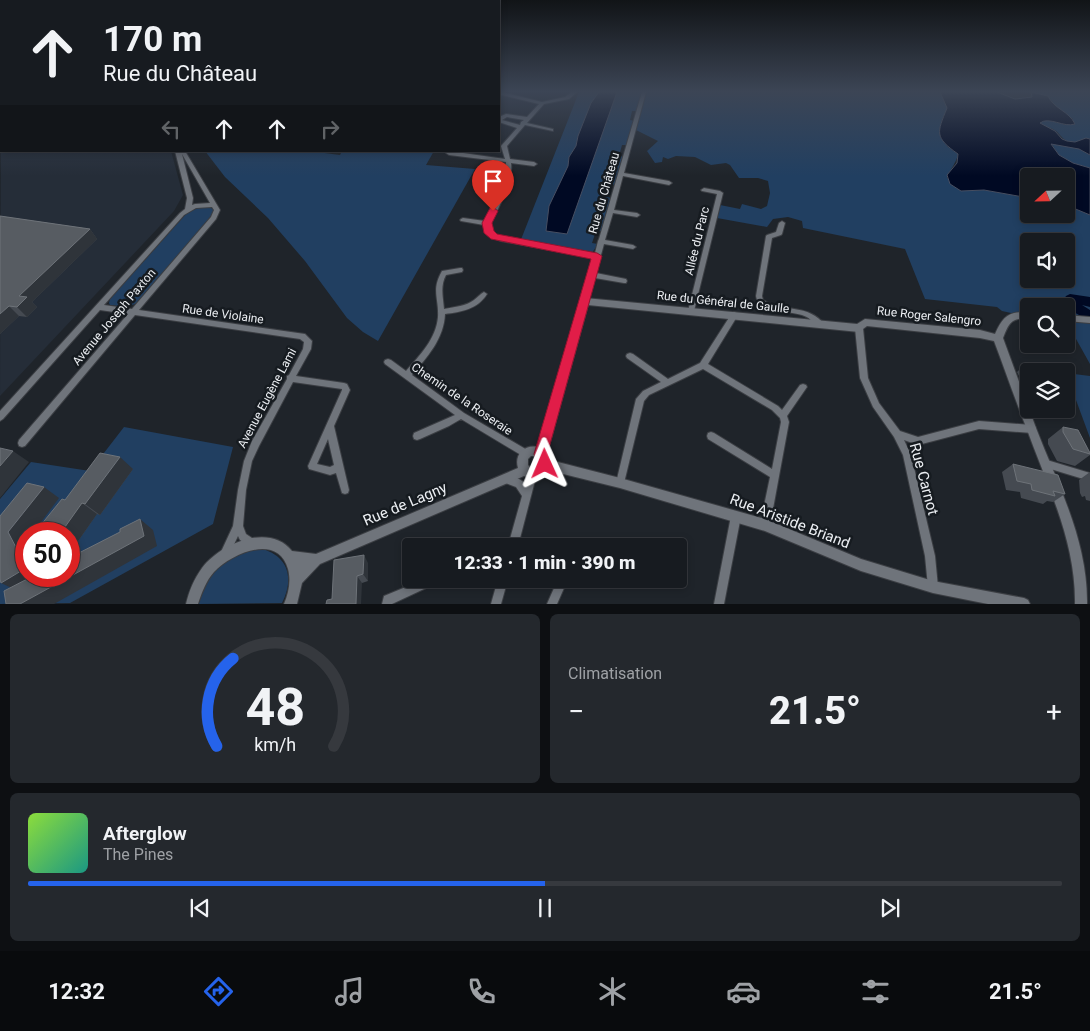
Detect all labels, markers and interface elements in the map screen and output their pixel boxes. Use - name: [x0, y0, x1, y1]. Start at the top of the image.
- text: 170 m: [103, 19, 202, 60]
- icon: ahead: [20, 20, 85, 85]
- text: Rue du Château: [103, 61, 257, 86]
- icon: left: [157, 115, 185, 143]
- icon: ahead: [210, 115, 238, 143]
- icon: ahead: [263, 115, 291, 143]
- icon: right: [316, 115, 344, 143]
- street label: Rue du Château: [586, 151, 622, 235]
- pin: [472, 160, 514, 211]
- icon: arrive: [479, 167, 507, 195]
- north arrow: [1020, 168, 1075, 222]
- map controls: [1020, 168, 1075, 418]
- street label: Allée du Parc: [682, 205, 712, 277]
- button: sound: [1020, 233, 1075, 288]
- street label: Avenue Joseph Paxton: [69, 266, 159, 368]
- street label: Rue du Général de Gaulle: [656, 288, 790, 316]
- button: search: [1020, 298, 1075, 353]
- street label: Rue de Violaine: [181, 301, 265, 327]
- street label: Rue Roger Salengro: [876, 304, 982, 328]
- street label: Avenue Eugène Lami: [235, 346, 299, 450]
- street label: Chemin de la Roseraie: [409, 360, 515, 438]
- button: layers: [1020, 363, 1075, 418]
- position arrow: [518, 437, 570, 489]
- street label: Rue Carnot: [906, 441, 942, 517]
- street label: Rue de Lagny: [360, 478, 450, 530]
- street label: Rue Aristide Briand: [727, 490, 853, 552]
- speed limit sign: 50: [15, 522, 80, 587]
- text: 12:33 · 1 min · 390 m: [453, 551, 636, 574]
- text: Climatisation: [568, 664, 662, 683]
- text: 48: [245, 677, 305, 738]
- text: 21.5°: [769, 689, 861, 733]
- text: −: [568, 695, 584, 728]
- text: +: [1046, 695, 1062, 728]
- text: km/h: [254, 734, 296, 755]
- text: Afterglow: [103, 822, 187, 845]
- text: The Pines: [103, 845, 173, 864]
- icon: previous: [186, 894, 214, 922]
- icon: pause: [531, 894, 559, 922]
- icon: next: [876, 894, 904, 922]
- icon: directions: [201, 974, 236, 1009]
- icon: music: [332, 974, 367, 1009]
- icon: phone: [464, 974, 499, 1009]
- icon: climate: [595, 974, 630, 1009]
- icon: car: [726, 974, 761, 1009]
- icon: filters: [858, 974, 893, 1009]
- text: 12:32: [48, 979, 105, 1004]
- text: 21.5°: [989, 979, 1042, 1004]

